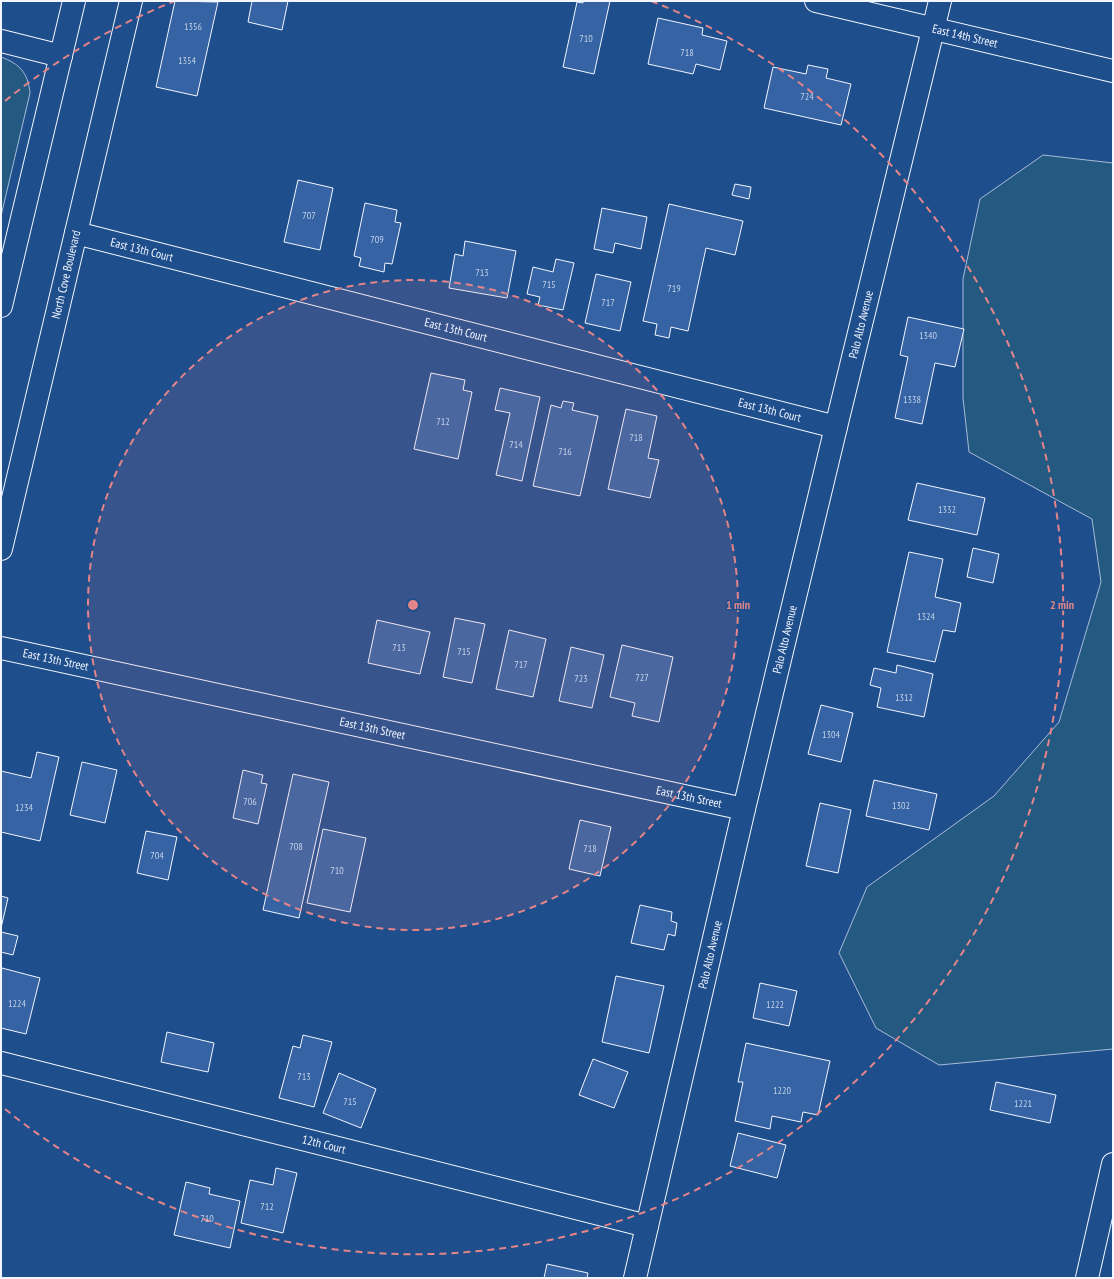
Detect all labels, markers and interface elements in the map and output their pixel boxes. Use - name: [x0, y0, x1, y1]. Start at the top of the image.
- house number: 1356: [184, 20, 203, 33]
- street label: East 14th Street: [931, 21, 1000, 51]
- house number: 710: [579, 32, 593, 45]
- house number: 718: [680, 46, 694, 59]
- house number: 1354: [178, 54, 197, 67]
- house number: 724: [800, 90, 814, 103]
- house number: 707: [302, 209, 316, 222]
- street label: North Cove Boulevard: [48, 229, 83, 320]
- house number: 709: [370, 233, 384, 246]
- street label: East 13th Court: [109, 234, 176, 265]
- house number: 713: [475, 266, 489, 279]
- house number: 715: [542, 278, 556, 291]
- house number: 719: [667, 282, 681, 295]
- street label: Palo Alto Avenue: [845, 289, 876, 360]
- house number: 717: [601, 296, 615, 309]
- street label: East 13th Court: [423, 314, 490, 345]
- house number: 1340: [919, 329, 938, 342]
- house number: 1338: [903, 393, 921, 406]
- street label: East 13th Court: [737, 394, 804, 425]
- house number: 712: [436, 415, 450, 428]
- house number: 718: [629, 431, 643, 444]
- house number: 714: [509, 438, 523, 451]
- house number: 716: [558, 445, 572, 458]
- house number: 1332: [938, 503, 956, 516]
- text: 1 min: [726, 597, 750, 612]
- text: 2 min: [1050, 597, 1074, 612]
- centre of rings: [406, 598, 420, 612]
- street label: Palo Alto Avenue: [769, 604, 800, 675]
- house number: 1324: [917, 610, 936, 623]
- house number: 713: [392, 641, 406, 654]
- street label: East 13th Street: [22, 645, 91, 674]
- house number: 715: [457, 645, 471, 658]
- house number: 717: [514, 658, 528, 671]
- house number: 727: [635, 671, 649, 684]
- house number: 723: [574, 672, 588, 685]
- house number: 1312: [895, 691, 913, 704]
- street label: East 13th Street: [338, 714, 407, 743]
- house number: 1304: [822, 728, 841, 741]
- street label: East 13th Street: [655, 782, 724, 811]
- house number: 706: [243, 795, 257, 808]
- house number: 1302: [892, 799, 910, 812]
- house number: 1234: [15, 801, 34, 814]
- house number: 708: [289, 840, 303, 853]
- house number: 718: [583, 842, 597, 855]
- house number: 704: [150, 849, 164, 862]
- house number: 710: [330, 864, 344, 877]
- street label: Palo Alto Avenue: [694, 919, 725, 990]
- house number: 1224: [8, 997, 27, 1010]
- house number: 1222: [766, 998, 784, 1011]
- house number: 713: [297, 1070, 311, 1083]
- house number: 1220: [773, 1084, 792, 1097]
- house number: 715: [343, 1095, 357, 1108]
- house number: 1221: [1014, 1097, 1032, 1110]
- street label: 12th Court: [301, 1131, 348, 1157]
- house number: 712: [260, 1200, 274, 1213]
- house number: 710: [200, 1212, 214, 1225]

